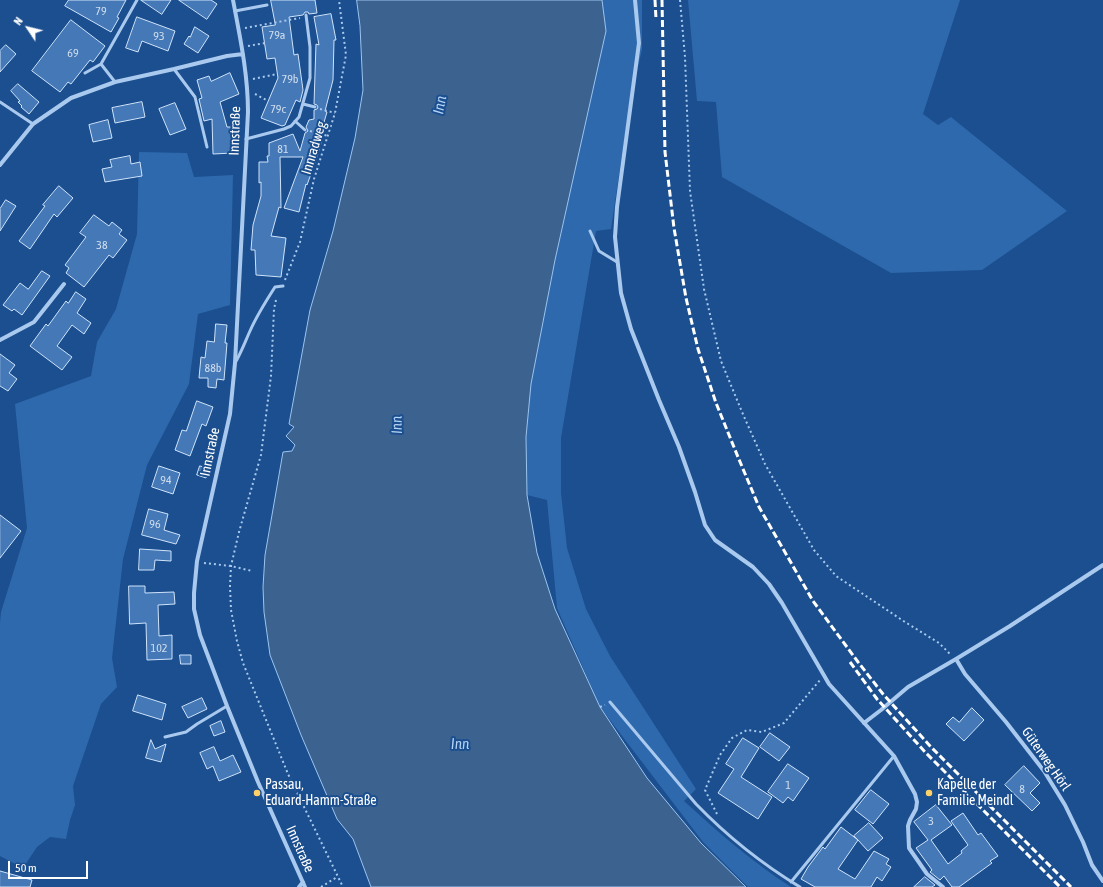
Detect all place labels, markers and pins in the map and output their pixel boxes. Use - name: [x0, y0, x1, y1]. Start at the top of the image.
- place label: Passau, Eduard-Hamm-Straße: [265, 777, 377, 810]
- place label: Kapelle der Familie Meindl: [937, 777, 1013, 810]
- marker: Passau, Eduard-Hamm-Straße: [252, 788, 262, 798]
- marker: Kapelle der Familie Meindl: [924, 788, 934, 798]

